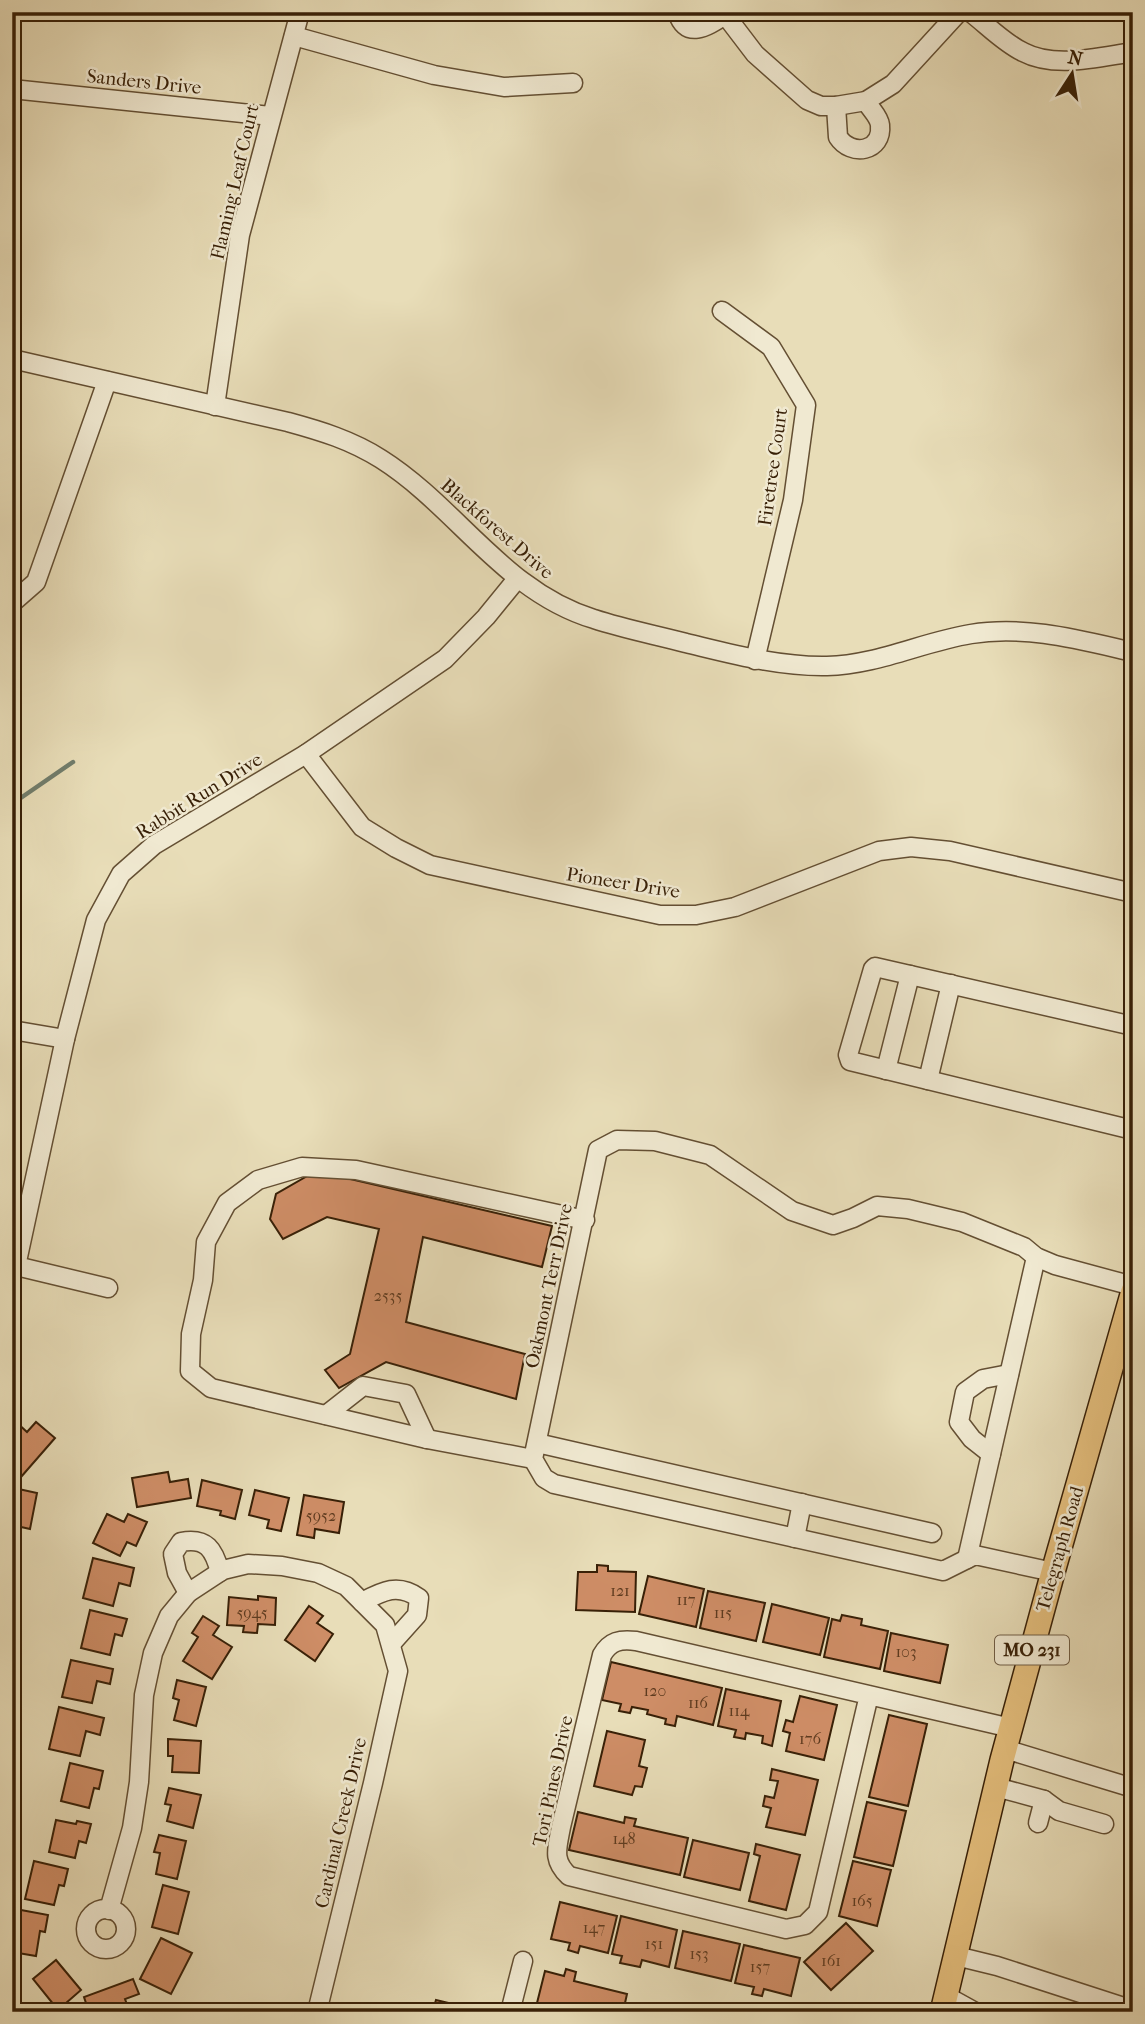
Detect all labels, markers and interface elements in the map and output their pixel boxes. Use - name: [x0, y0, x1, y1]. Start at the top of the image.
- north arrow: [1036, 38, 1106, 108]
- text: N: [1066, 46, 1085, 71]
- street label: Sanders Drive: [86, 65, 202, 99]
- street label: Flaming Leaf Court: [206, 102, 264, 262]
- street label: Firetree Court: [754, 406, 792, 527]
- street label: Blackforest Drive: [436, 474, 558, 584]
- street label: Rabbit Run Drive: [132, 748, 266, 844]
- street label: Pioneer Drive: [565, 863, 681, 903]
- street label: Oakmont Terr Drive: [521, 1202, 577, 1370]
- house number: 2535: [374, 1286, 402, 1305]
- street label: Telegraph Road: [1032, 1483, 1089, 1614]
- house number: 5952: [306, 1506, 336, 1525]
- house number: 121: [610, 1581, 630, 1600]
- house number: 117: [676, 1590, 696, 1609]
- house number: 5945: [236, 1603, 268, 1622]
- house number: 115: [714, 1603, 732, 1622]
- road number: MO 231: [995, 1636, 1069, 1665]
- house number: 103: [895, 1642, 917, 1661]
- house number: 120: [644, 1681, 666, 1700]
- house number: 116: [688, 1693, 708, 1712]
- house number: 114: [729, 1701, 750, 1720]
- street label: Tori Pines Drive: [528, 1714, 578, 1848]
- house number: 176: [799, 1729, 821, 1748]
- street label: Cardinal Creek Drive: [311, 1736, 371, 1910]
- house number: 148: [612, 1829, 636, 1848]
- house number: 165: [851, 1891, 873, 1910]
- house number: 147: [583, 1918, 605, 1937]
- house number: 151: [645, 1934, 663, 1953]
- house number: 153: [689, 1944, 709, 1963]
- house number: 161: [821, 1951, 841, 1970]
- house number: 157: [750, 1957, 770, 1976]

